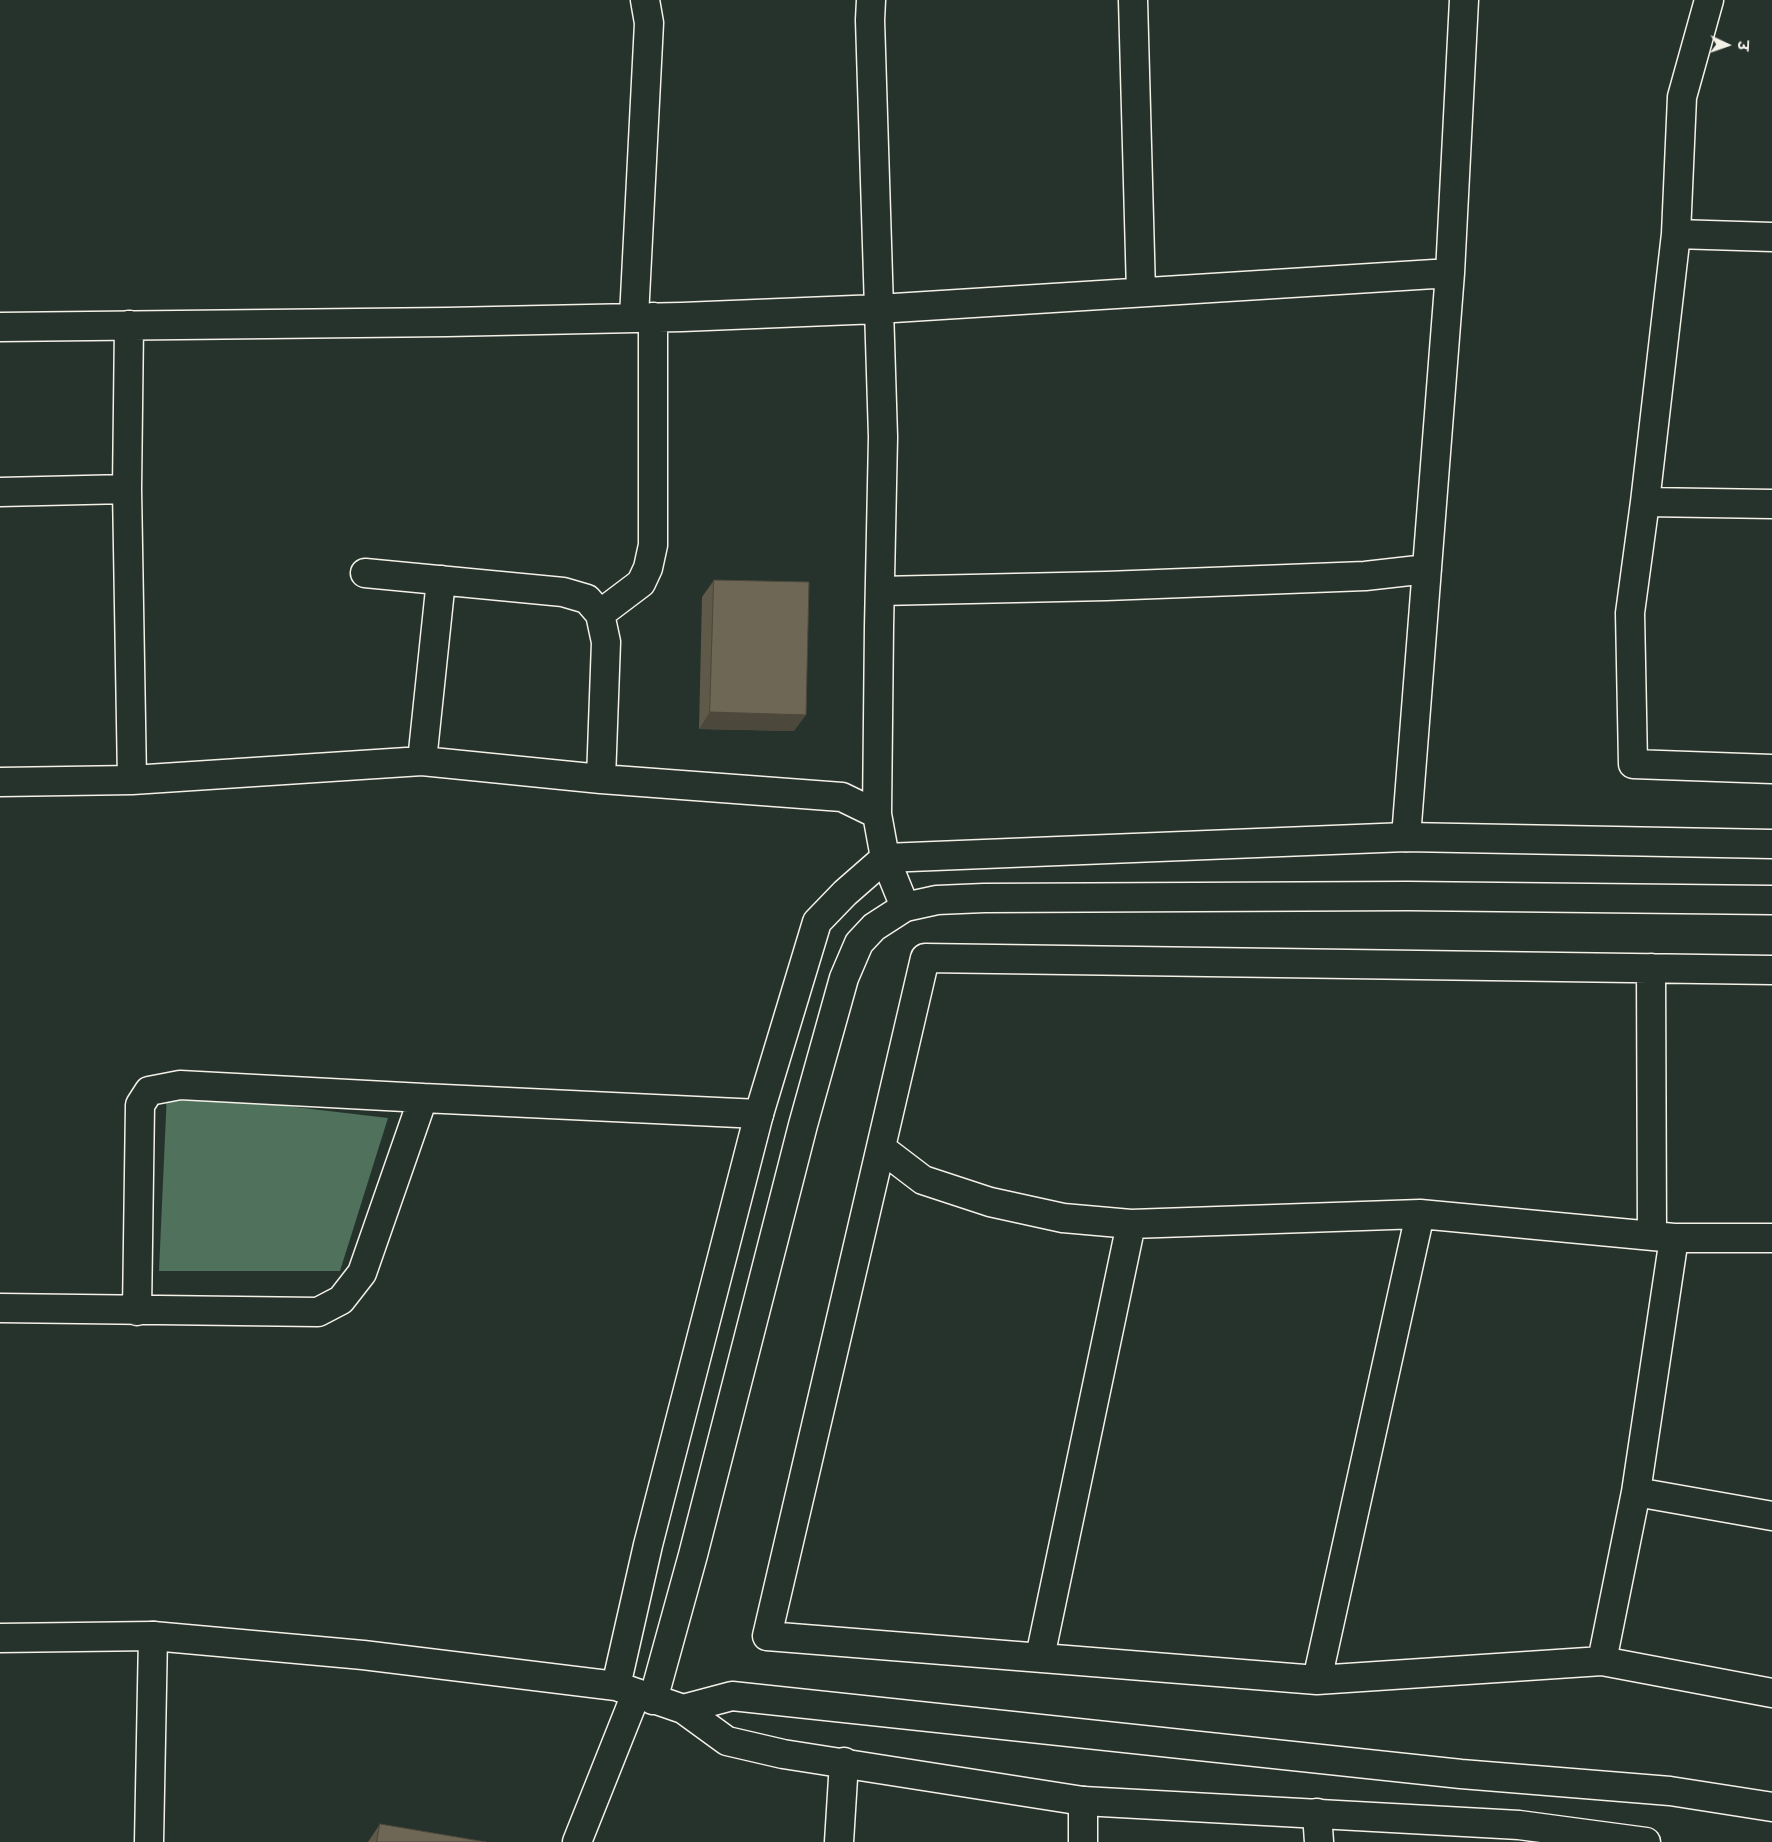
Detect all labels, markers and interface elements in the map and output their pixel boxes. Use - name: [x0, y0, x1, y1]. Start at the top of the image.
- north arrow: [1702, 20, 1752, 70]
- text: उ: [1734, 41, 1751, 51]

